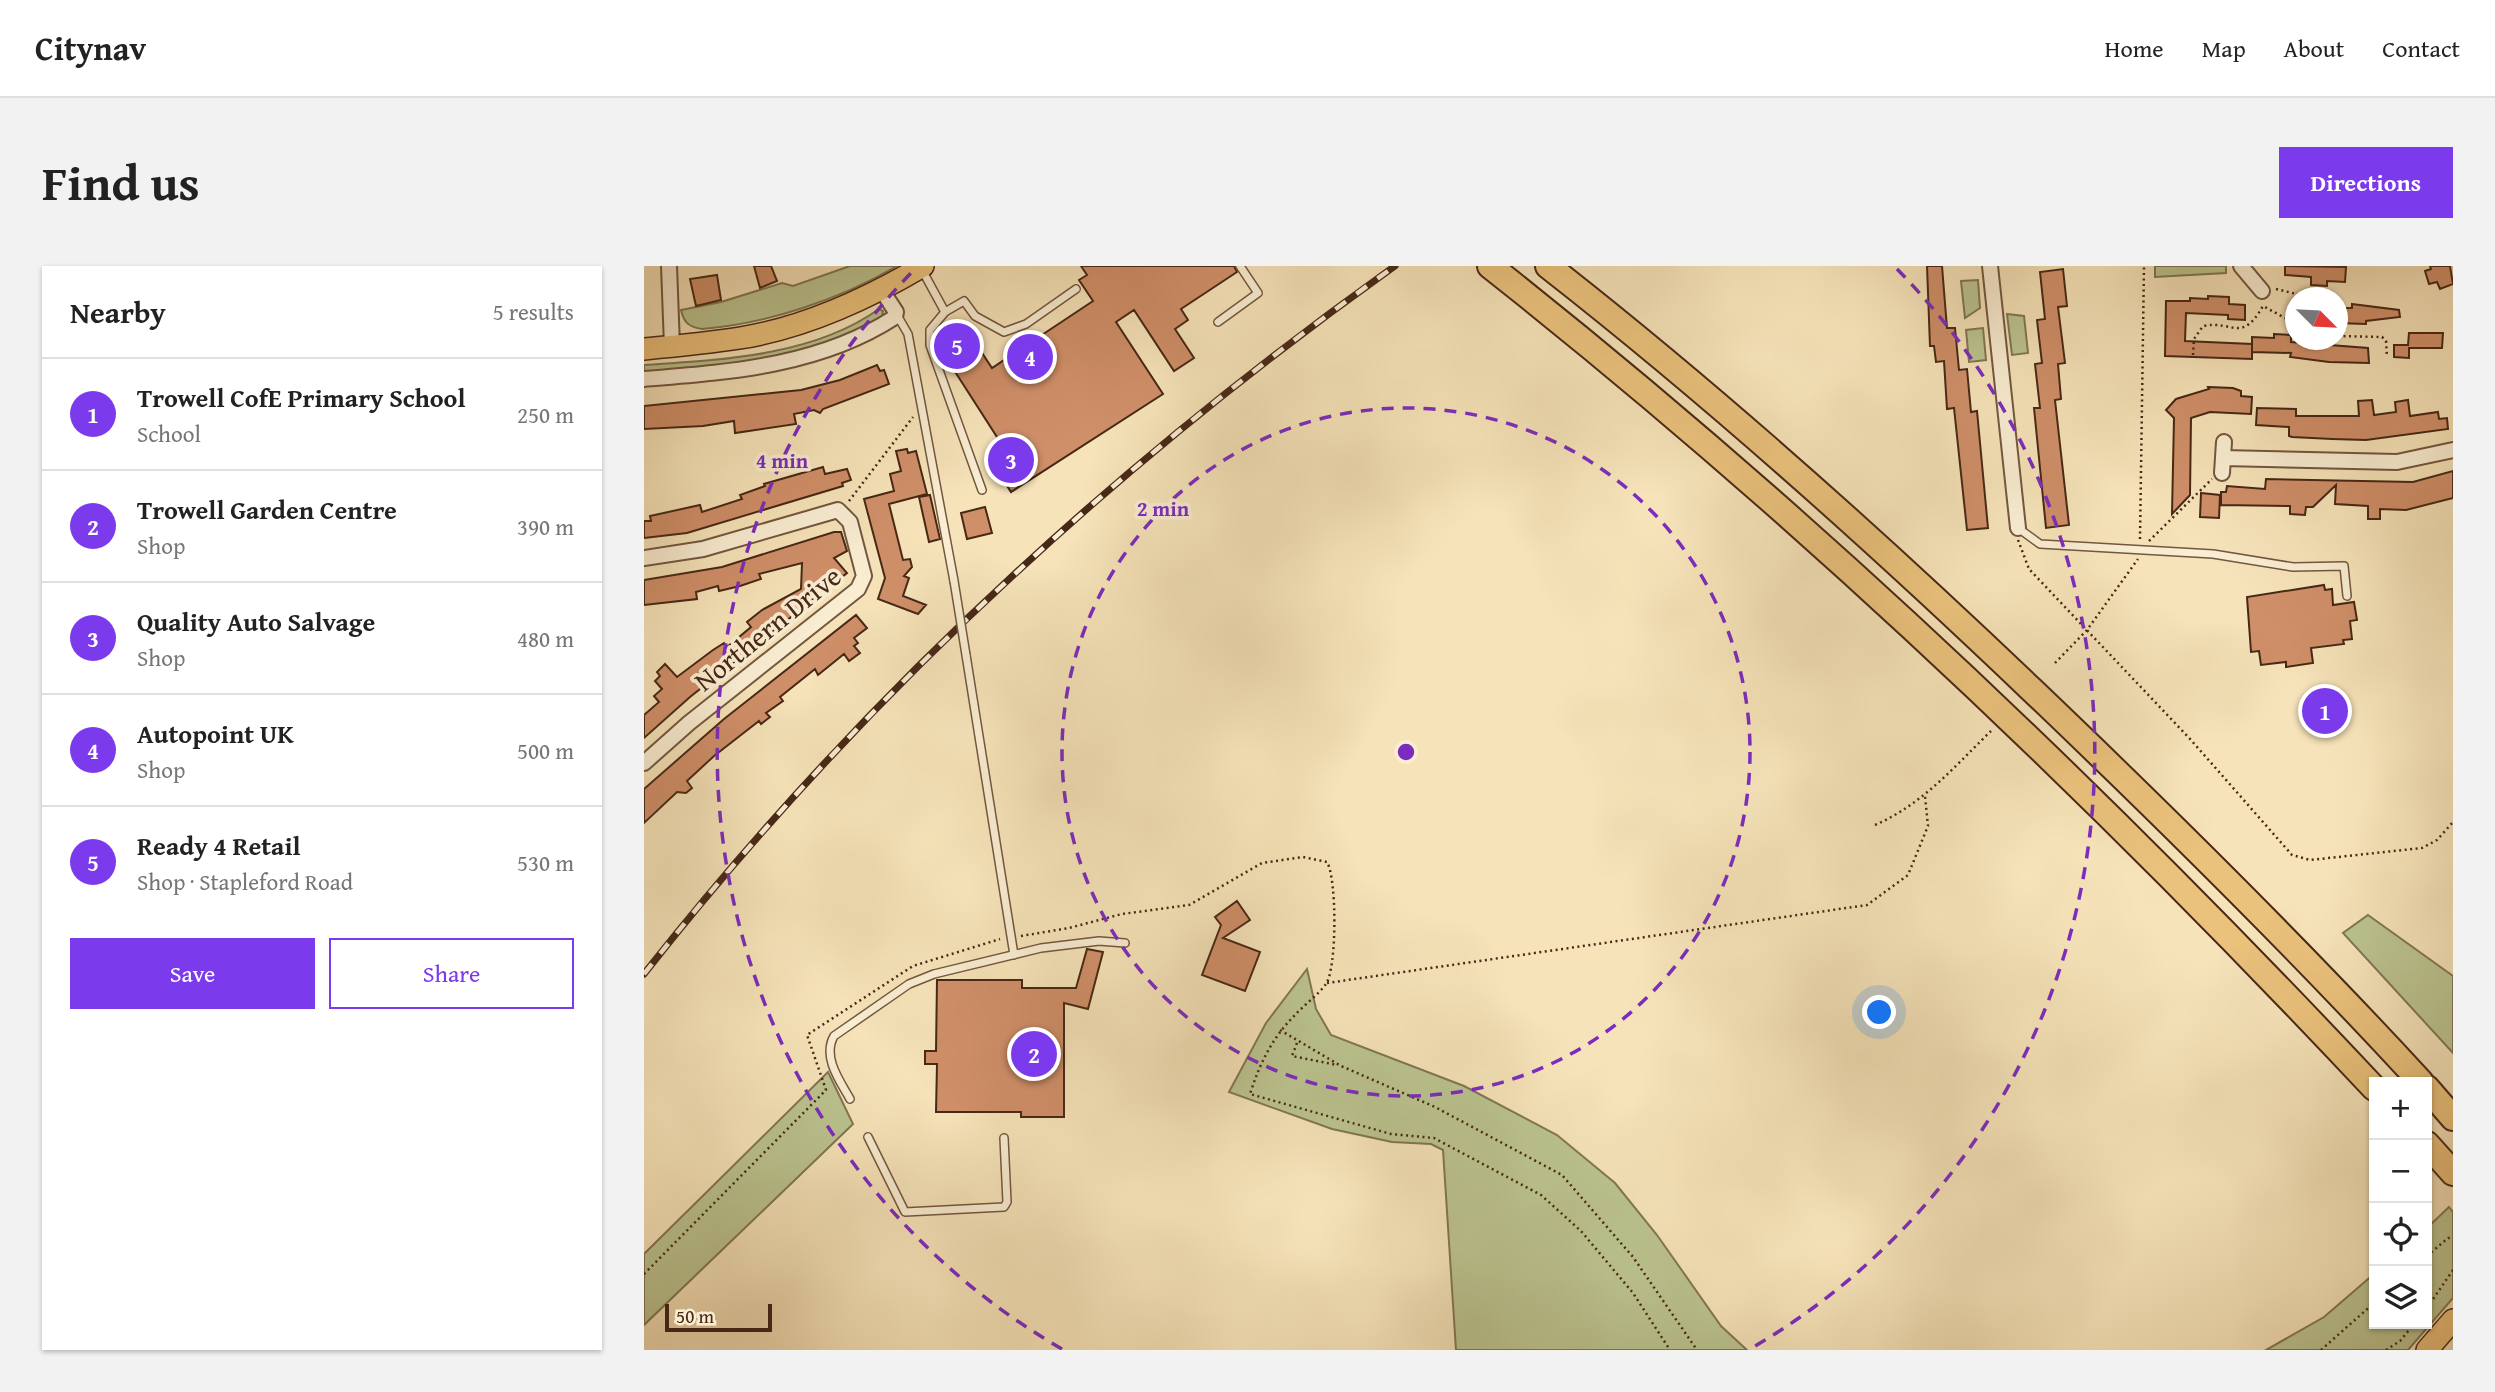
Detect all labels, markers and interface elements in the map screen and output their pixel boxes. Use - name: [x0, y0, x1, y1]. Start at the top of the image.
- text: Citynav: [35, 24, 146, 72]
- text: Home: [2105, 31, 2164, 66]
- text: Map: [2202, 31, 2246, 66]
- text: About: [2284, 31, 2344, 66]
- text: Contact: [2382, 31, 2460, 66]
- text: Find us: [42, 146, 200, 218]
- button: Directions: [2279, 147, 2453, 218]
- north arrow: [2285, 287, 2348, 350]
- text: Nearby: [70, 290, 166, 334]
- text: 5 results: [493, 295, 574, 328]
- pin: 5: [934, 320, 980, 372]
- pin: 4: [1007, 331, 1053, 383]
- text: Trowell CofE Primary School: [137, 378, 466, 417]
- text: 1: [87, 398, 99, 431]
- text: 250 m: [517, 398, 574, 431]
- text: School: [137, 417, 201, 450]
- pin: 3: [988, 434, 1034, 486]
- text: 4 min: [756, 445, 809, 476]
- text: Trowell Garden Centre: [137, 490, 397, 529]
- text: 2 min: [1137, 493, 1190, 524]
- text: 2: [87, 510, 99, 543]
- text: 390 m: [517, 510, 574, 543]
- text: Shop: [137, 529, 185, 562]
- street label: Northern Drive: [684, 556, 850, 700]
- text: Quality Auto Salvage: [137, 602, 375, 641]
- text: 3: [87, 622, 99, 655]
- text: 480 m: [517, 622, 574, 655]
- text: Shop: [137, 641, 185, 674]
- pin: 1: [2302, 685, 2348, 737]
- text: Autopoint UK: [137, 714, 294, 753]
- text: 4: [87, 734, 99, 767]
- text: 500 m: [517, 734, 574, 767]
- centre of rings: [1394, 740, 1418, 764]
- text: Shop: [137, 753, 185, 786]
- text: Ready 4 Retail: [137, 826, 301, 865]
- text: 5: [87, 846, 99, 879]
- text: 530 m: [517, 846, 574, 879]
- text: Shop · Stapleford Road: [137, 865, 353, 898]
- button: Save: [70, 938, 315, 1009]
- button: Share: [329, 938, 574, 1009]
- your location: [1862, 995, 1896, 1029]
- pin: 2: [1011, 1028, 1057, 1080]
- map controls: [2369, 1077, 2432, 1329]
- button: +: [2369, 1077, 2432, 1140]
- button: −: [2369, 1140, 2432, 1203]
- button: locate: [2369, 1203, 2432, 1266]
- button: layers: [2369, 1266, 2432, 1329]
- scale bar: [665, 1301, 772, 1333]
- text: 50 m: [676, 1302, 714, 1330]

